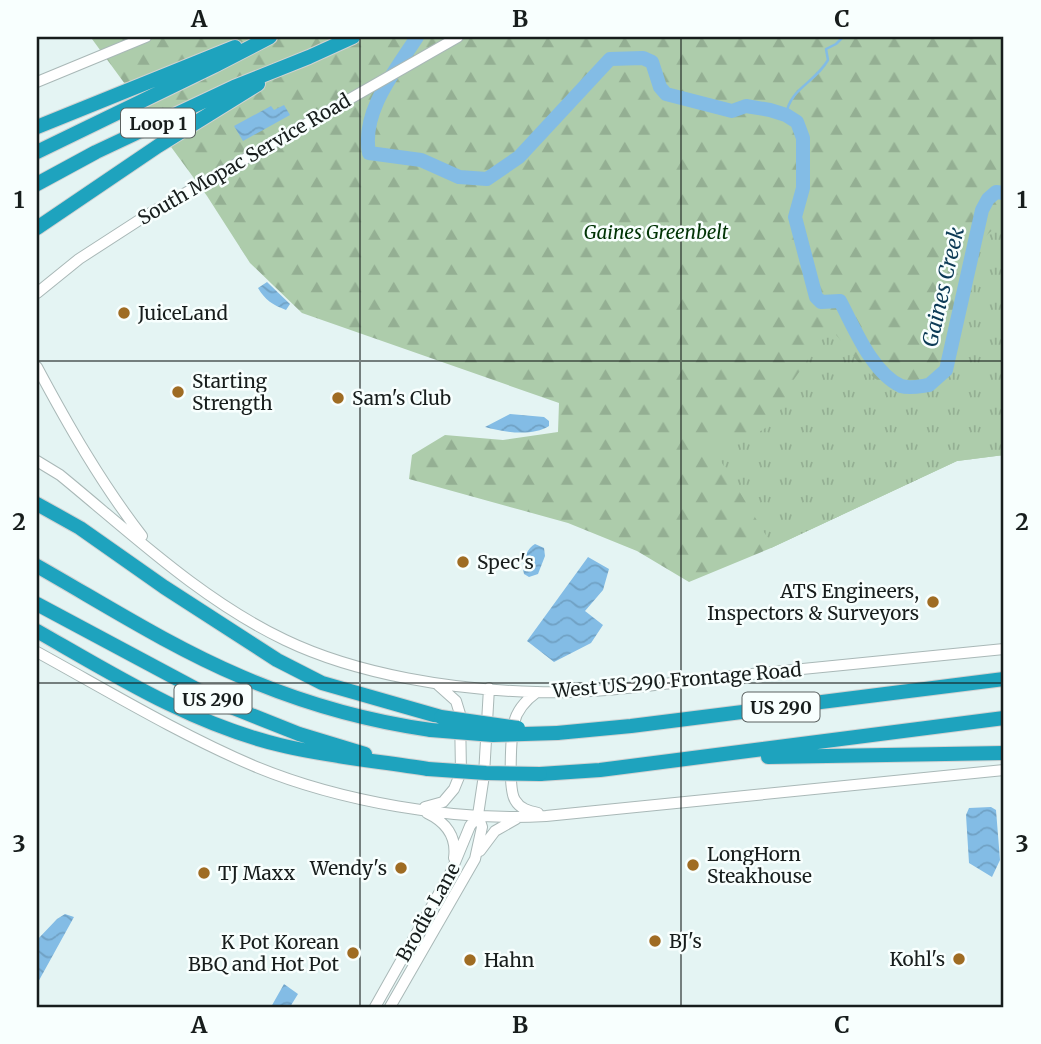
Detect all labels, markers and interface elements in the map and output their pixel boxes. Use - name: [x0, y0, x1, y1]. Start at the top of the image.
- text: A: [190, 4, 208, 33]
- text: B: [512, 4, 528, 33]
- text: C: [834, 4, 850, 33]
- street label: South Mopac Service Road: [133, 88, 355, 230]
- road number: Loop 1: [121, 109, 195, 138]
- text: 1: [14, 185, 25, 214]
- text: 1: [1017, 185, 1028, 214]
- park label: Gaines Greenbelt: [584, 220, 729, 244]
- water label: Gaines Creek: [916, 224, 970, 350]
- place label: JuiceLand: [137, 301, 228, 325]
- marker: JuiceLand: [116, 305, 132, 321]
- place label: Starting Strength: [192, 369, 273, 415]
- marker: Starting Strength: [170, 384, 186, 400]
- place label: Sam's Club: [352, 386, 451, 410]
- marker: Sam's Club: [330, 390, 346, 406]
- text: 2: [12, 507, 26, 536]
- text: 2: [1015, 507, 1029, 536]
- place label: Spec's: [477, 550, 534, 574]
- marker: Spec's: [455, 554, 471, 570]
- place label: ATS Engineers, Inspectors & Surveyors: [707, 579, 919, 625]
- marker: ATS Engineers, Inspectors & Surveyors: [925, 594, 941, 610]
- street label: West US 290 Frontage Road: [550, 657, 803, 703]
- road number: US 290: [174, 684, 252, 714]
- road number: US 290: [742, 692, 820, 722]
- text: 3: [12, 829, 26, 858]
- text: 3: [1015, 829, 1029, 858]
- place label: LongHorn Steakhouse: [707, 842, 812, 888]
- place label: Wendy's: [309, 856, 387, 880]
- marker: LongHorn Steakhouse: [685, 857, 701, 873]
- street label: Brodie Lane: [391, 858, 465, 966]
- marker: Wendy's: [393, 860, 409, 876]
- place label: TJ Maxx: [218, 861, 296, 885]
- marker: TJ Maxx: [196, 865, 212, 881]
- place label: BJ's: [669, 929, 702, 953]
- place label: K Pot Korean BBQ and Hot Pot: [188, 930, 340, 976]
- marker: BJ's: [647, 933, 663, 949]
- marker: K Pot Korean BBQ and Hot Pot: [345, 945, 361, 961]
- place label: Kohl's: [889, 947, 945, 971]
- place label: Hahn: [484, 948, 535, 972]
- marker: Kohl's: [951, 951, 967, 967]
- marker: Hahn: [462, 952, 478, 968]
- text: A: [190, 1010, 208, 1039]
- text: B: [512, 1010, 528, 1039]
- text: C: [834, 1010, 850, 1039]

